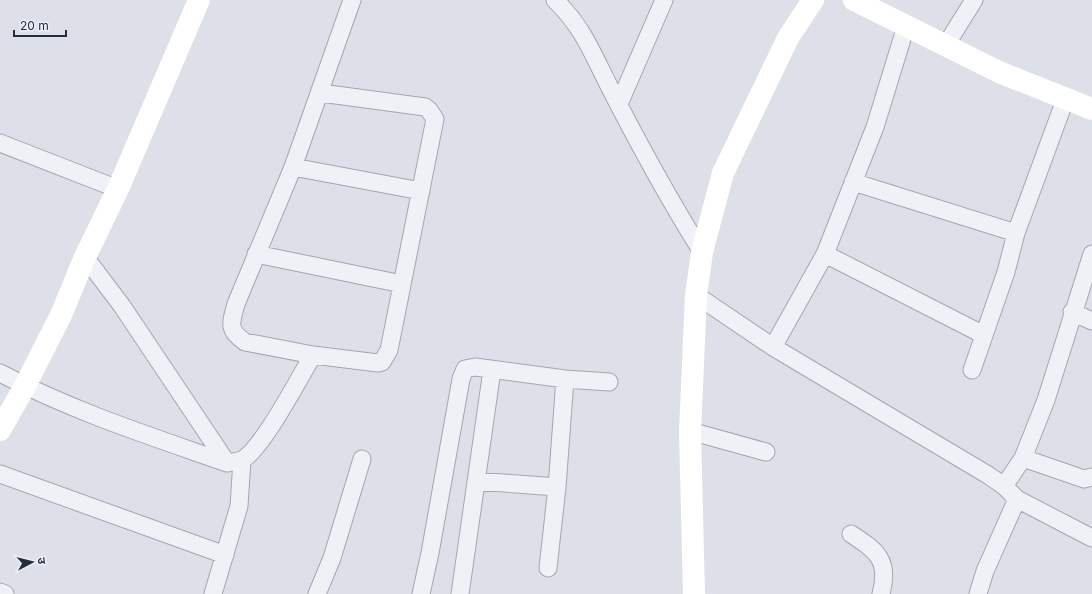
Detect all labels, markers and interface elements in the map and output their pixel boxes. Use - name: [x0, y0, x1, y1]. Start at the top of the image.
- scale bar: [14, 12, 66, 38]
- text: 20 m: [20, 18, 49, 33]
- north arrow: [12, 542, 52, 582]
- text: उ: [35, 557, 49, 565]

